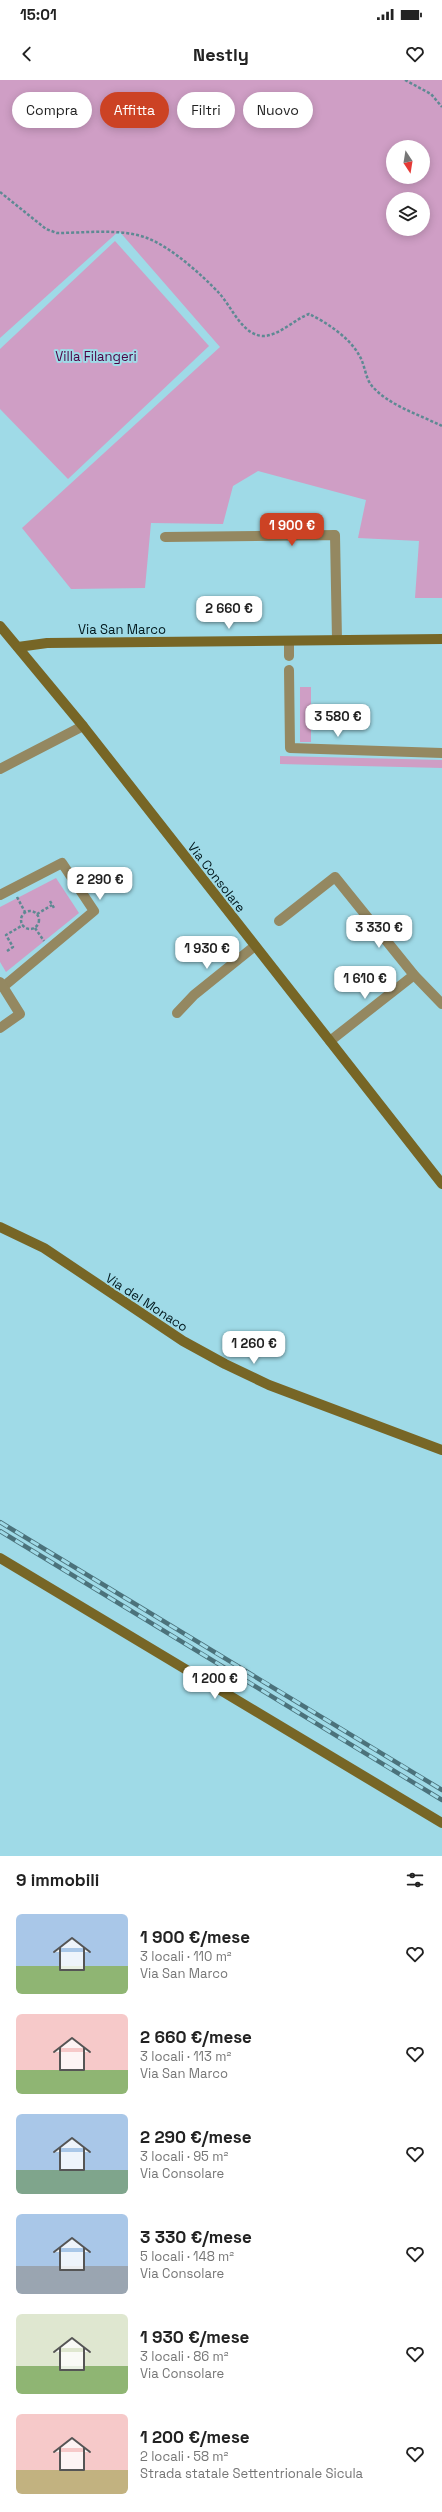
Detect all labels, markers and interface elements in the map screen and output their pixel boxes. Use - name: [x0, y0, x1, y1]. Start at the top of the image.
- text: 15:01: [20, 5, 57, 24]
- icon: back: [16, 43, 38, 65]
- text: Nestly: [193, 43, 249, 66]
- icon: heart: [404, 43, 426, 65]
- chip: Compra: [12, 92, 92, 128]
- chip: Affitta: [100, 92, 169, 128]
- chip: Filtri: [177, 92, 235, 128]
- chip: Nuovo: [243, 92, 313, 128]
- north arrow: [386, 140, 430, 184]
- map controls: [386, 140, 430, 236]
- button: layers: [386, 192, 430, 236]
- park label: Villa Filangeri: [55, 348, 137, 365]
- pin: 1 900 €: [255, 513, 329, 547]
- text: 1 900 €: [269, 517, 315, 534]
- pin: 2 660 €: [192, 596, 266, 630]
- text: 2 660 €: [205, 600, 253, 617]
- street label: Via San Marco: [78, 621, 166, 638]
- pin: 3 580 €: [301, 704, 375, 738]
- text: 3 580 €: [314, 708, 362, 725]
- street label: Via Consolare: [184, 839, 249, 916]
- pin: 2 290 €: [63, 867, 137, 901]
- text: 2 290 €: [76, 871, 124, 888]
- pin: 3 330 €: [342, 915, 416, 949]
- text: 3 330 €: [355, 919, 403, 936]
- pin: 1 930 €: [170, 936, 244, 970]
- text: 1 930 €: [184, 940, 230, 957]
- pin: 1 610 €: [328, 966, 402, 1000]
- text: 1 610 €: [343, 970, 387, 987]
- street label: Via del Monaco: [102, 1269, 191, 1335]
- pin: 1 260 €: [217, 1331, 291, 1365]
- text: 1 260 €: [231, 1335, 277, 1352]
- pin: 1 200 €: [178, 1666, 252, 1700]
- text: 1 200 €: [192, 1670, 238, 1687]
- text: 9 immobili: [16, 1869, 99, 1891]
- icon: filters: [404, 1869, 426, 1891]
- text: 1 900 €/mese: [140, 1926, 250, 1948]
- icon: home: [48, 1930, 96, 1978]
- icon: heart: [404, 1943, 426, 1965]
- text: 3 locali · 110 m²: [140, 1948, 232, 1965]
- text: Via San Marco: [140, 1965, 228, 1982]
- text: 2 660 €/mese: [140, 2026, 252, 2048]
- icon: home: [48, 2030, 96, 2078]
- icon: heart: [404, 2043, 426, 2065]
- text: 3 locali · 113 m²: [140, 2048, 231, 2065]
- text: Via San Marco: [140, 2065, 228, 2082]
- text: 2 290 €/mese: [140, 2126, 251, 2148]
- icon: home: [48, 2130, 96, 2178]
- icon: heart: [404, 2143, 426, 2165]
- text: 3 locali · 95 m²: [140, 2148, 228, 2165]
- text: Via Consolare: [140, 2165, 224, 2182]
- text: 3 330 €/mese: [140, 2226, 252, 2248]
- icon: home: [48, 2230, 96, 2278]
- icon: heart: [404, 2243, 426, 2265]
- text: 5 locali · 148 m²: [140, 2248, 234, 2265]
- text: Via Consolare: [140, 2265, 224, 2282]
- text: 1 930 €/mese: [140, 2326, 249, 2348]
- icon: home: [48, 2330, 96, 2378]
- icon: heart: [404, 2343, 426, 2365]
- text: 3 locali · 86 m²: [140, 2348, 228, 2365]
- text: Via Consolare: [140, 2365, 224, 2382]
- text: 1 200 €/mese: [140, 2426, 250, 2448]
- icon: home: [48, 2430, 96, 2478]
- icon: heart: [404, 2443, 426, 2465]
- text: 2 locali · 58 m²: [140, 2448, 228, 2465]
- text: Strada statale Settentrionale Sicula: [140, 2465, 363, 2482]

